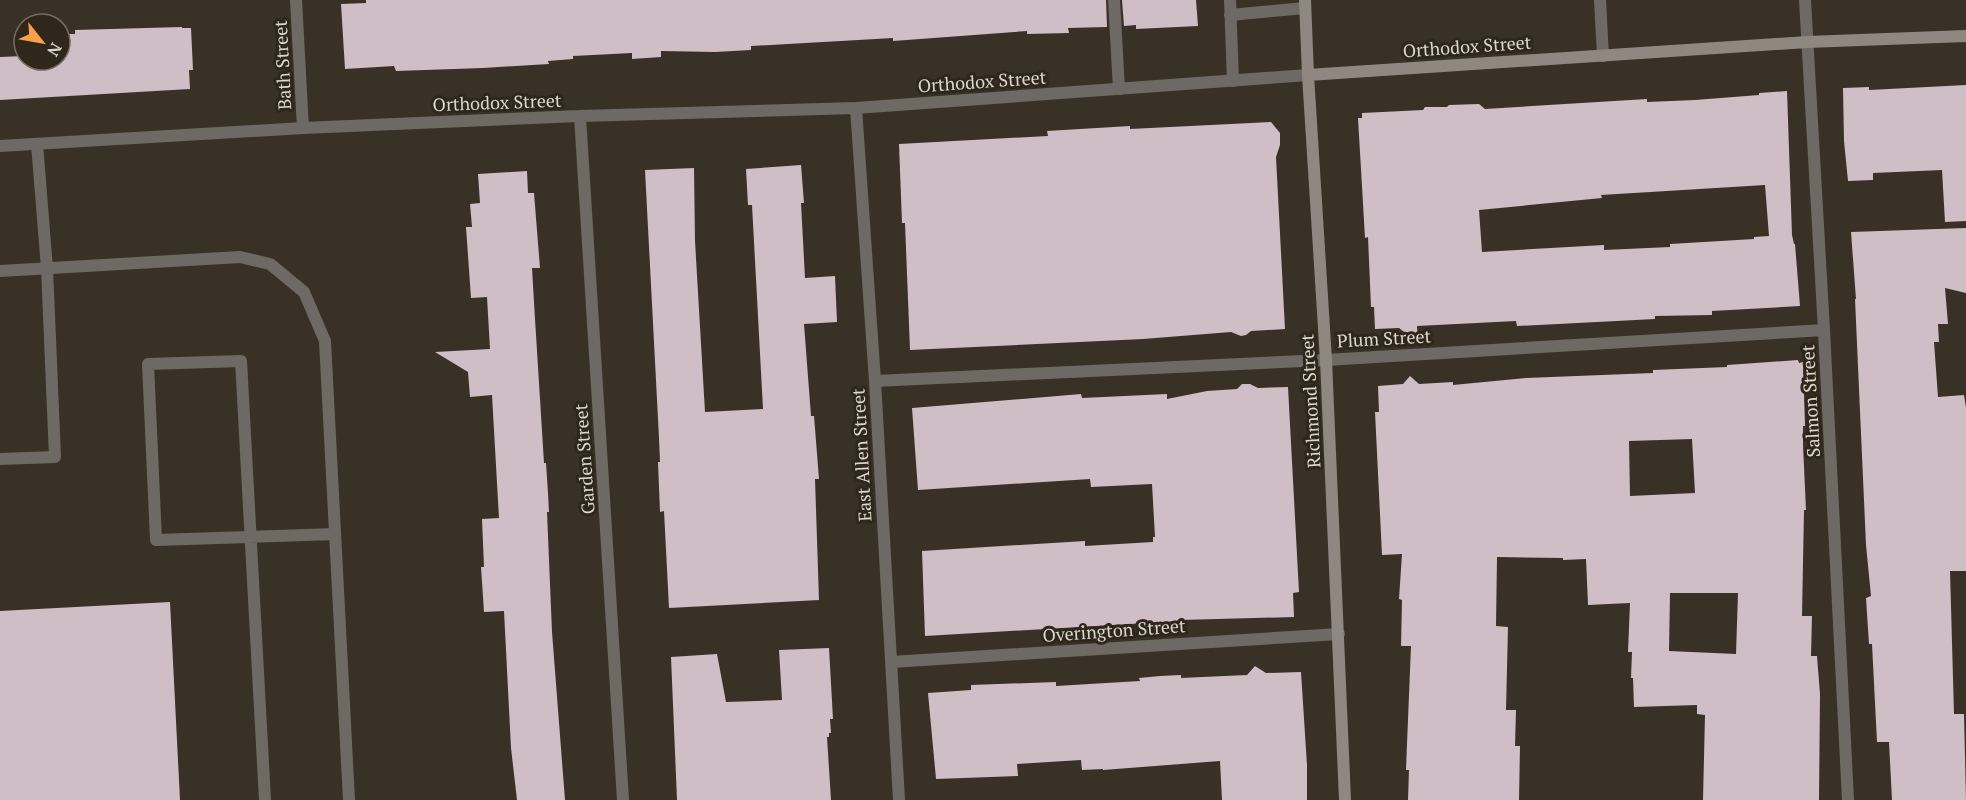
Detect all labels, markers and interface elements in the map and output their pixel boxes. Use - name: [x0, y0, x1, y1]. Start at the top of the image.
- north arrow: [12, 12, 72, 72]
- street label: Bath Street: [268, 19, 296, 110]
- street label: Orthodox Street: [1402, 30, 1532, 62]
- text: N: [42, 39, 67, 61]
- street label: Orthodox Street: [917, 65, 1047, 97]
- street label: Orthodox Street: [432, 88, 562, 116]
- street label: Plum Street: [1336, 324, 1432, 352]
- street label: Richmond Street: [1294, 333, 1326, 469]
- street label: Salmon Street: [1795, 344, 1825, 458]
- street label: East Allen Street: [846, 387, 876, 522]
- street label: Garden Street: [568, 403, 600, 515]
- street label: Overington Street: [1042, 613, 1187, 647]

